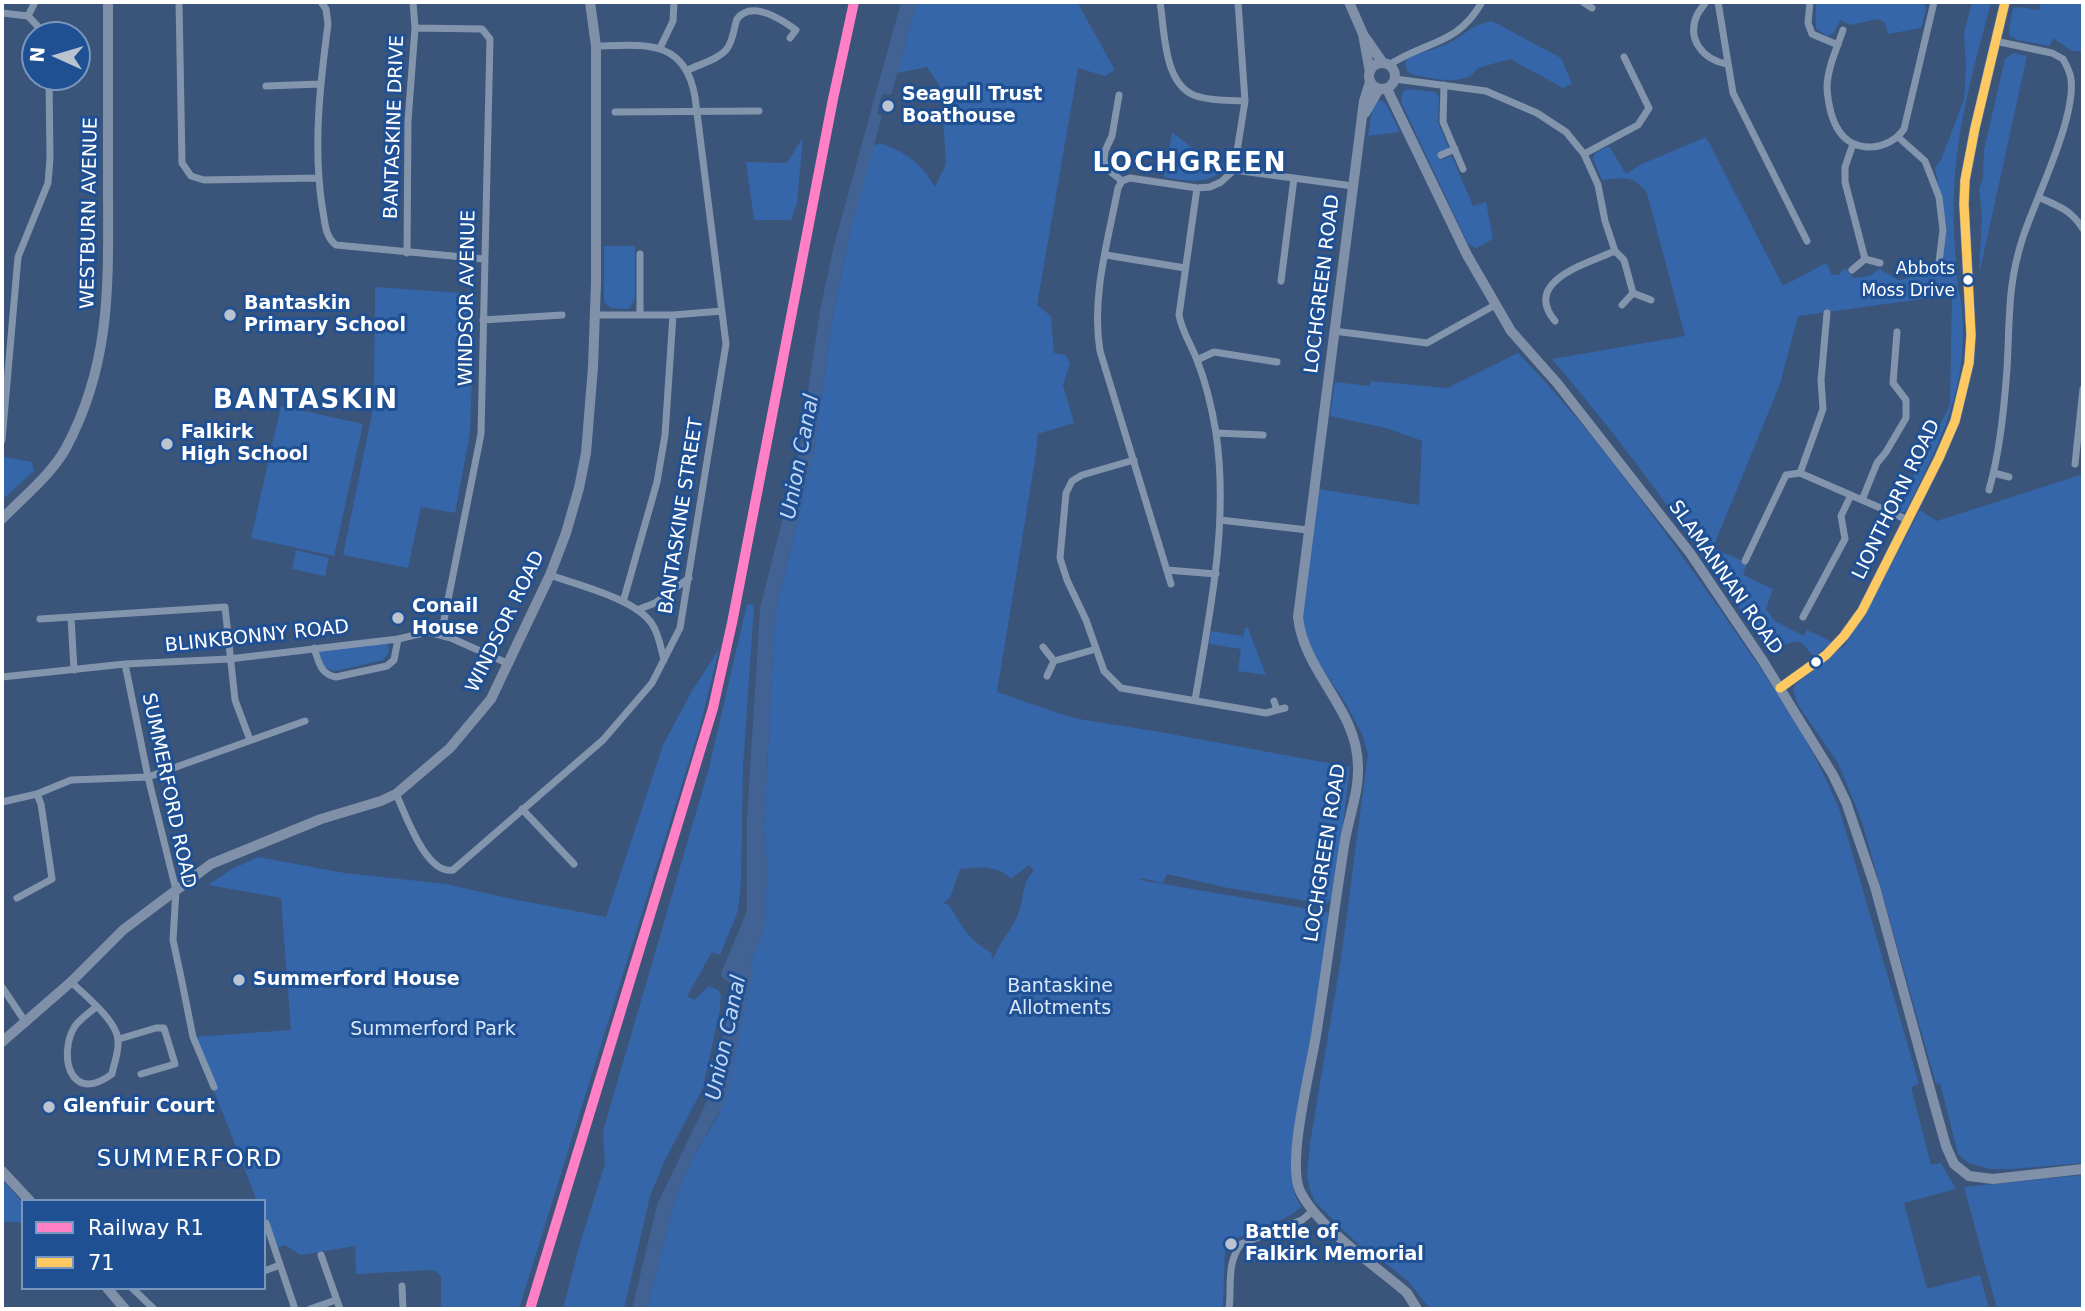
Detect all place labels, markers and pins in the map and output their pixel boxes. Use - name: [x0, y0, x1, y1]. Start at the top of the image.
- place label: Seagull Trust Boathouse: [902, 84, 1042, 128]
- marker: Seagull Trust Boathouse: [880, 98, 896, 114]
- place label: Abbots Moss Drive: [1861, 260, 1955, 300]
- marker: Abbots Moss Drive: [1961, 273, 1975, 287]
- place label: Bantaskin Primary School: [244, 293, 406, 337]
- marker: Bantaskin Primary School: [222, 307, 238, 323]
- place label: Falkirk High School: [181, 422, 308, 466]
- marker: Falkirk High School: [159, 436, 175, 452]
- place label: Conail House: [412, 596, 479, 640]
- marker: Conail House: [390, 610, 406, 626]
- unlabelled marker: [1809, 655, 1823, 669]
- place label: Summerford House: [253, 969, 460, 991]
- marker: Summerford House: [231, 972, 247, 988]
- place label: Glenfuir Court: [63, 1096, 215, 1118]
- marker: Glenfuir Court: [41, 1099, 57, 1115]
- place label: Battle of Falkirk Memorial: [1245, 1222, 1424, 1266]
- marker: Battle of Falkirk Memorial: [1223, 1236, 1239, 1252]

